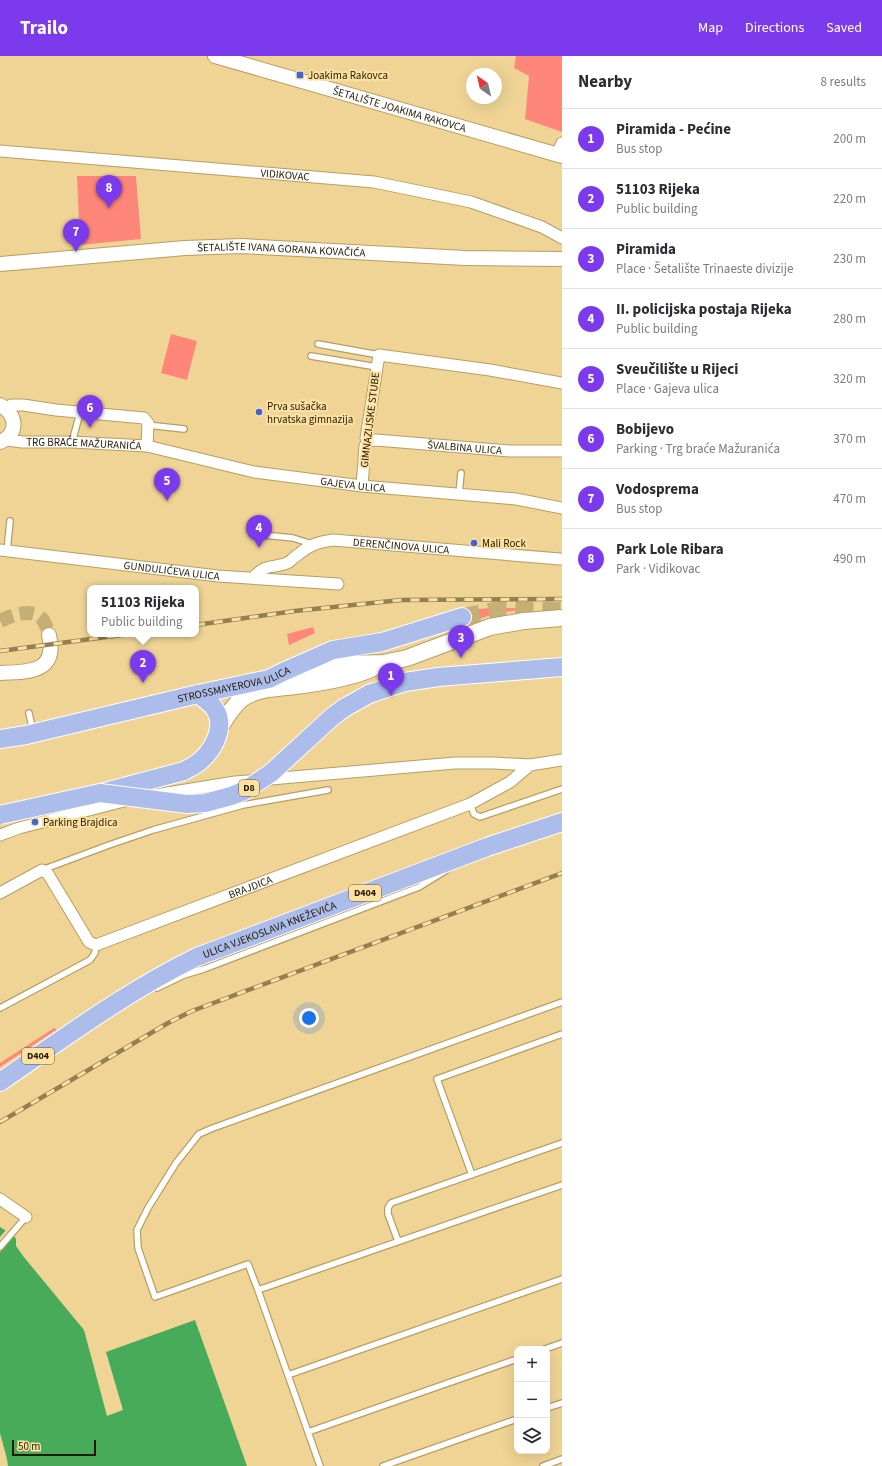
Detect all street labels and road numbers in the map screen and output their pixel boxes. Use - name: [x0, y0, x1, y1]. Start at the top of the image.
- street label: ŠETALIŠTE JOAKIMA RAKOVCA: [331, 83, 468, 136]
- street label: VIDIKOVAC: [260, 165, 310, 184]
- street label: ŠETALIŠTE IVANA GORANA KOVAČIĆA: [197, 238, 366, 260]
- street label: GIMNAZIJSKE STUBE: [357, 371, 383, 469]
- street label: TRG BRAĆE MAŽURANIĆA: [26, 435, 142, 453]
- street label: ŠVALBINA ULICA: [427, 437, 503, 458]
- street label: GAJEVA ULICA: [320, 473, 386, 495]
- street label: DERENČINOVA ULICA: [352, 534, 450, 557]
- street label: GUNDULIĆEVA ULICA: [123, 557, 221, 584]
- street label: STROSSMAYEROVA ULICA: [175, 662, 292, 706]
- road number: D8: [239, 780, 259, 796]
- street label: BRAJDICA: [226, 872, 274, 902]
- road number: D404: [349, 885, 381, 901]
- street label: ULICA VJEKOSLAVA KNEŽEVIĆA: [200, 897, 338, 962]
- road number: D404: [22, 1048, 54, 1064]

